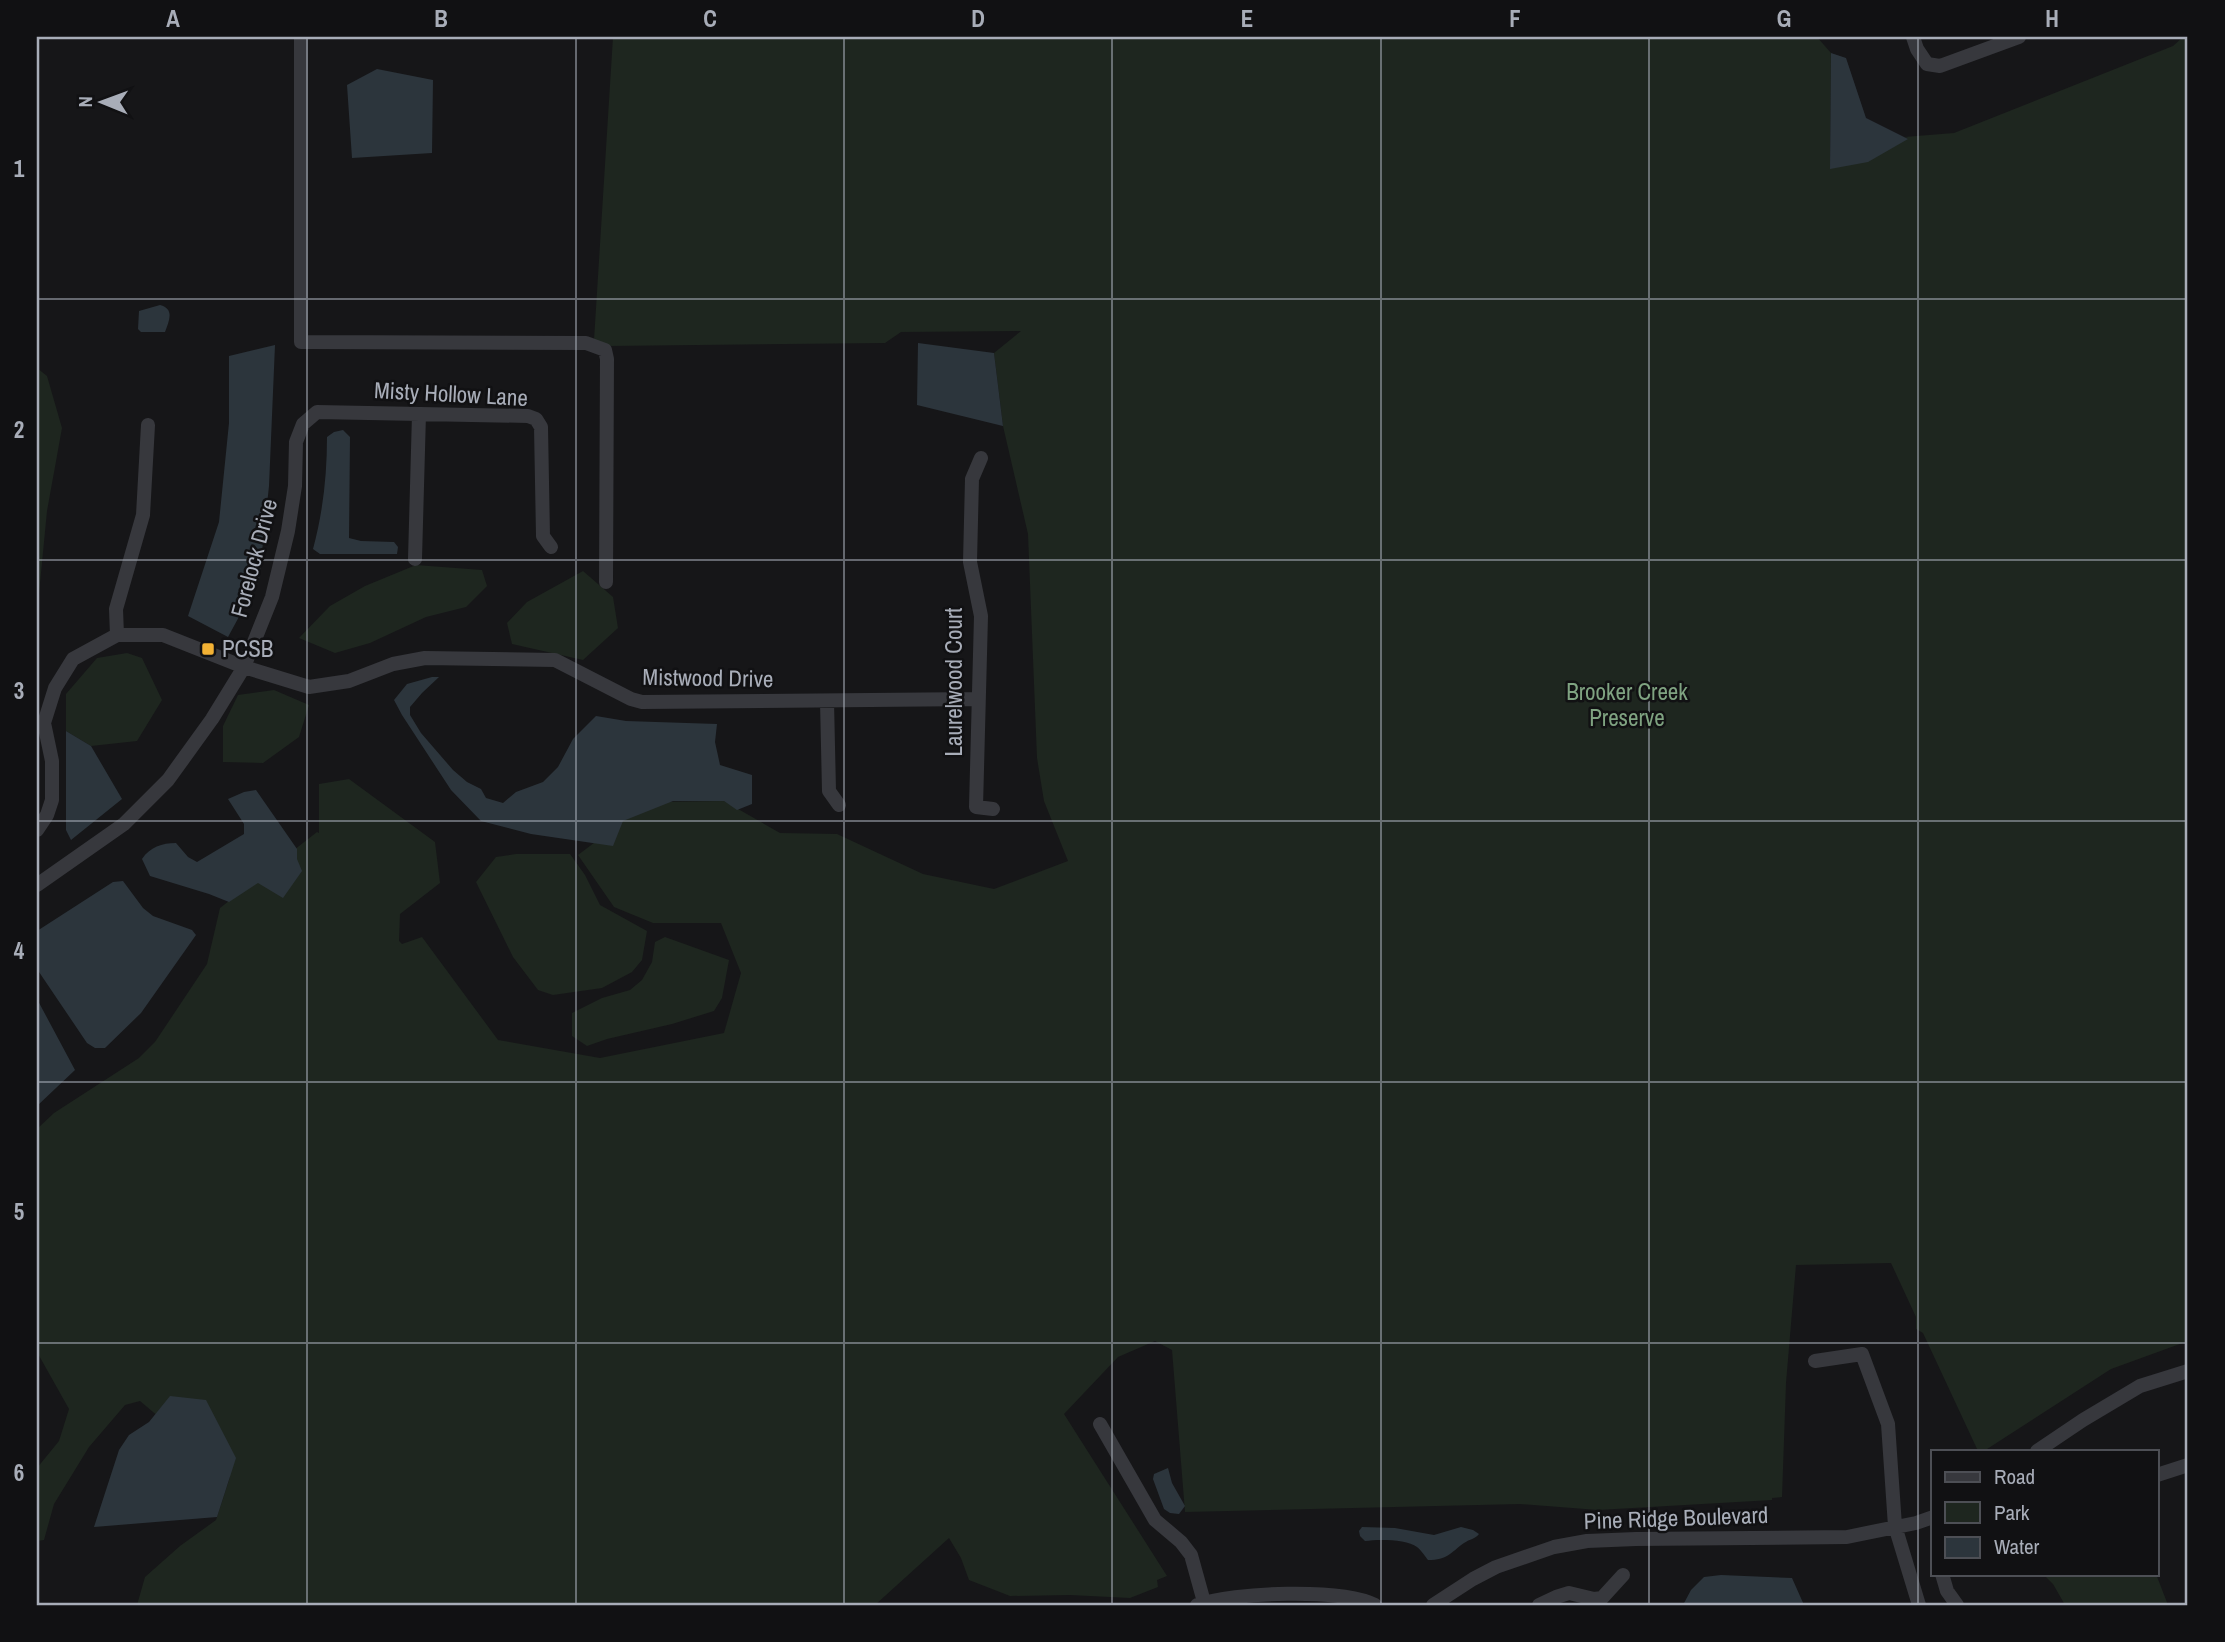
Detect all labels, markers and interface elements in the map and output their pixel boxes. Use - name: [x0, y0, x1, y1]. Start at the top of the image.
- text: A: [166, 3, 180, 34]
- text: B: [434, 3, 448, 34]
- text: C: [703, 3, 717, 34]
- text: D: [971, 3, 985, 34]
- text: E: [1241, 3, 1253, 34]
- text: F: [1509, 3, 1521, 34]
- text: G: [1777, 3, 1791, 34]
- text: H: [2045, 3, 2059, 34]
- north arrow: [66, 66, 136, 136]
- text: N: [72, 96, 98, 108]
- text: 1: [14, 153, 25, 184]
- street label: Misty Hollow Lane: [373, 374, 529, 413]
- text: 2: [14, 414, 24, 445]
- street label: Forelock Drive: [223, 495, 284, 621]
- street label: Laurelwood Court: [938, 608, 969, 756]
- place label: PCSB: [222, 633, 273, 664]
- marker: PCSB: [200, 641, 216, 657]
- street label: Mistwood Drive: [642, 661, 774, 694]
- text: 3: [14, 675, 24, 706]
- park label: Brooker Creek Preserve: [1566, 676, 1688, 733]
- text: 4: [14, 935, 25, 966]
- text: 5: [14, 1196, 24, 1227]
- legend: [1931, 1450, 2158, 1576]
- text: 6: [14, 1457, 24, 1488]
- text: Road: [1994, 1462, 2035, 1491]
- text: Park: [1994, 1498, 2030, 1527]
- street label: Pine Ridge Boulevard: [1583, 1499, 1769, 1536]
- text: Water: [1994, 1532, 2040, 1561]

